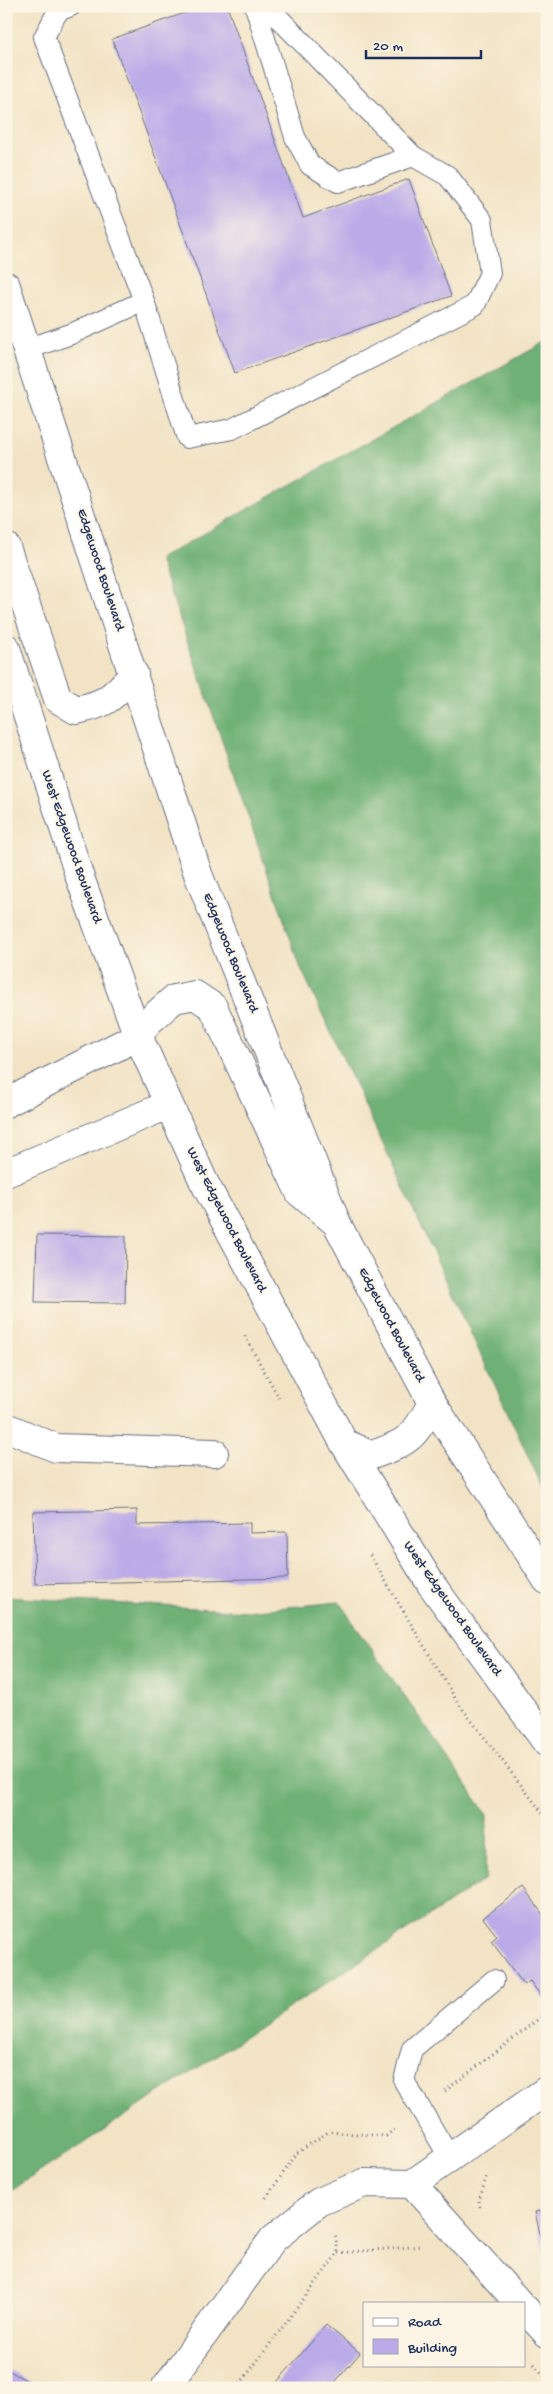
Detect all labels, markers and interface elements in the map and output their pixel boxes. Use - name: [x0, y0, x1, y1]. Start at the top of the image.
- scale bar: [366, 28, 480, 60]
- text: 20 m: [373, 38, 403, 56]
- street label: Edgewood Boulevard: [72, 507, 128, 635]
- street label: West Edgewood Boulevard: [37, 768, 106, 927]
- street label: Edgewood Boulevard: [198, 891, 262, 1017]
- street label: West Edgewood Boulevard: [182, 1145, 271, 1297]
- street label: Edgewood Boulevard: [354, 1265, 429, 1387]
- street label: West Edgewood Boulevard: [399, 1538, 506, 1681]
- legend: [363, 2302, 526, 2366]
- text: Road: [408, 2314, 442, 2332]
- text: Building: [407, 2340, 457, 2358]

